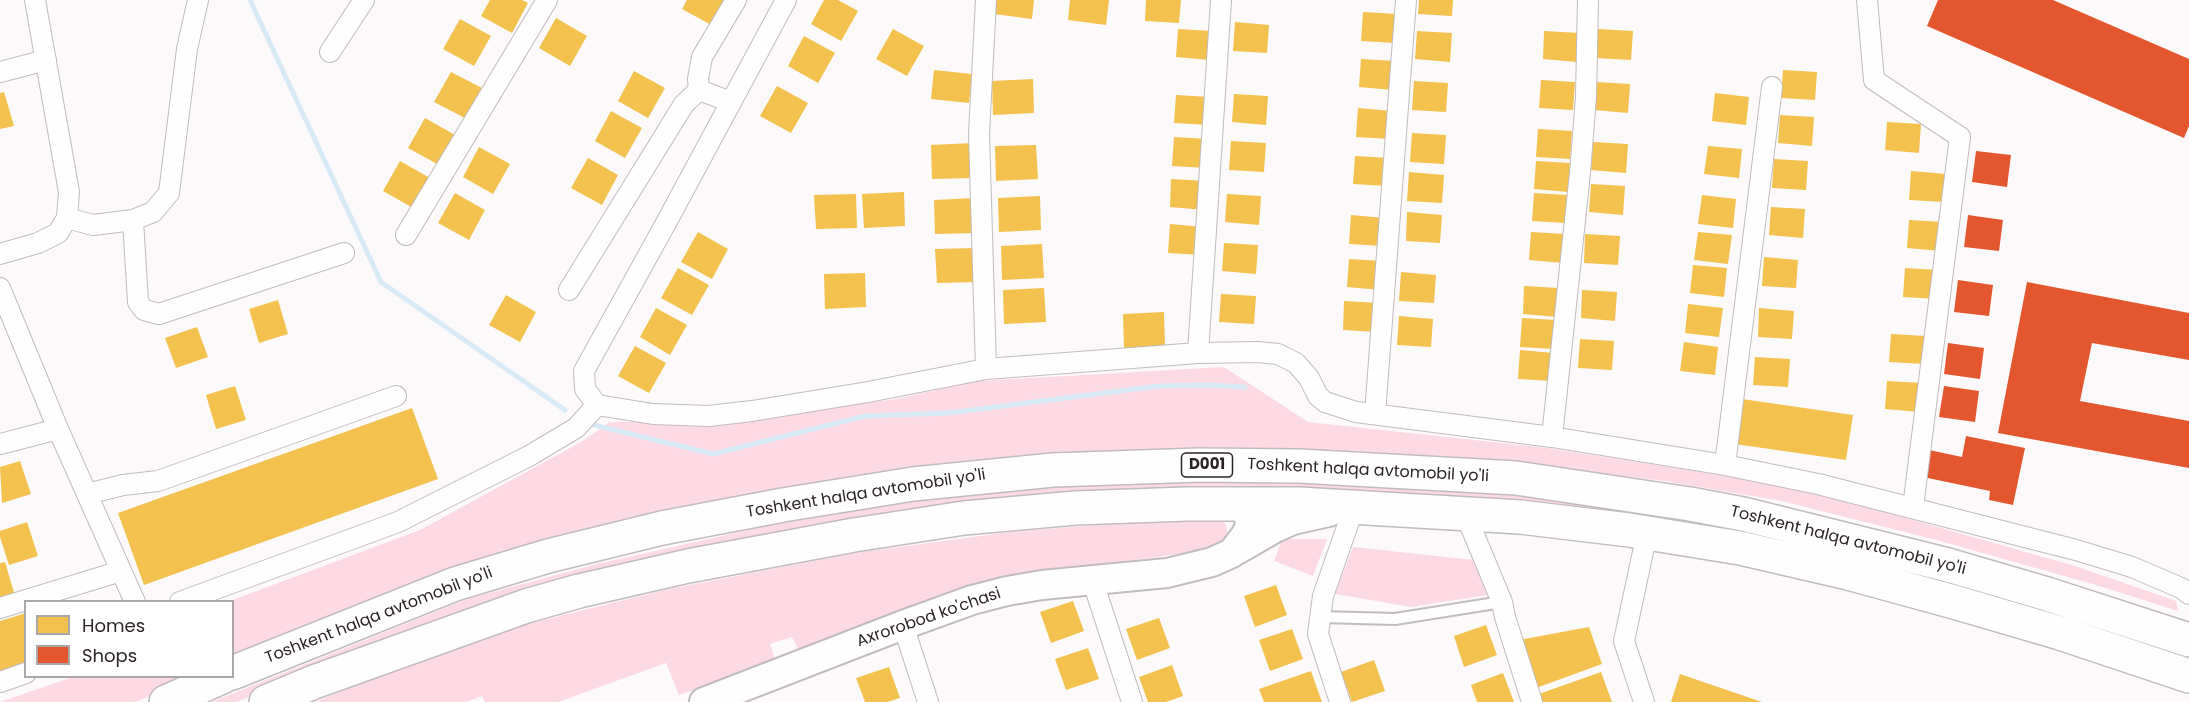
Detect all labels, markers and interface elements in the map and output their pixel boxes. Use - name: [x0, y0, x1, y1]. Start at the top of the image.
- road number: D001: [1182, 453, 1232, 477]
- street label: Toshkent halqa avtomobil yo'li: [1247, 455, 1489, 487]
- street label: Toshkent halqa avtomobil yo'li: [745, 466, 987, 522]
- street label: Toshkent halqa avtomobil yo'li: [1728, 502, 1968, 580]
- street label: Toshkent halqa avtomobil yo'li: [263, 564, 495, 668]
- street label: Axrorobod ko'chasi: [854, 584, 1004, 652]
- legend: [24, 600, 234, 678]
- text: Homes: [82, 613, 145, 638]
- text: Shops: [82, 643, 137, 668]

